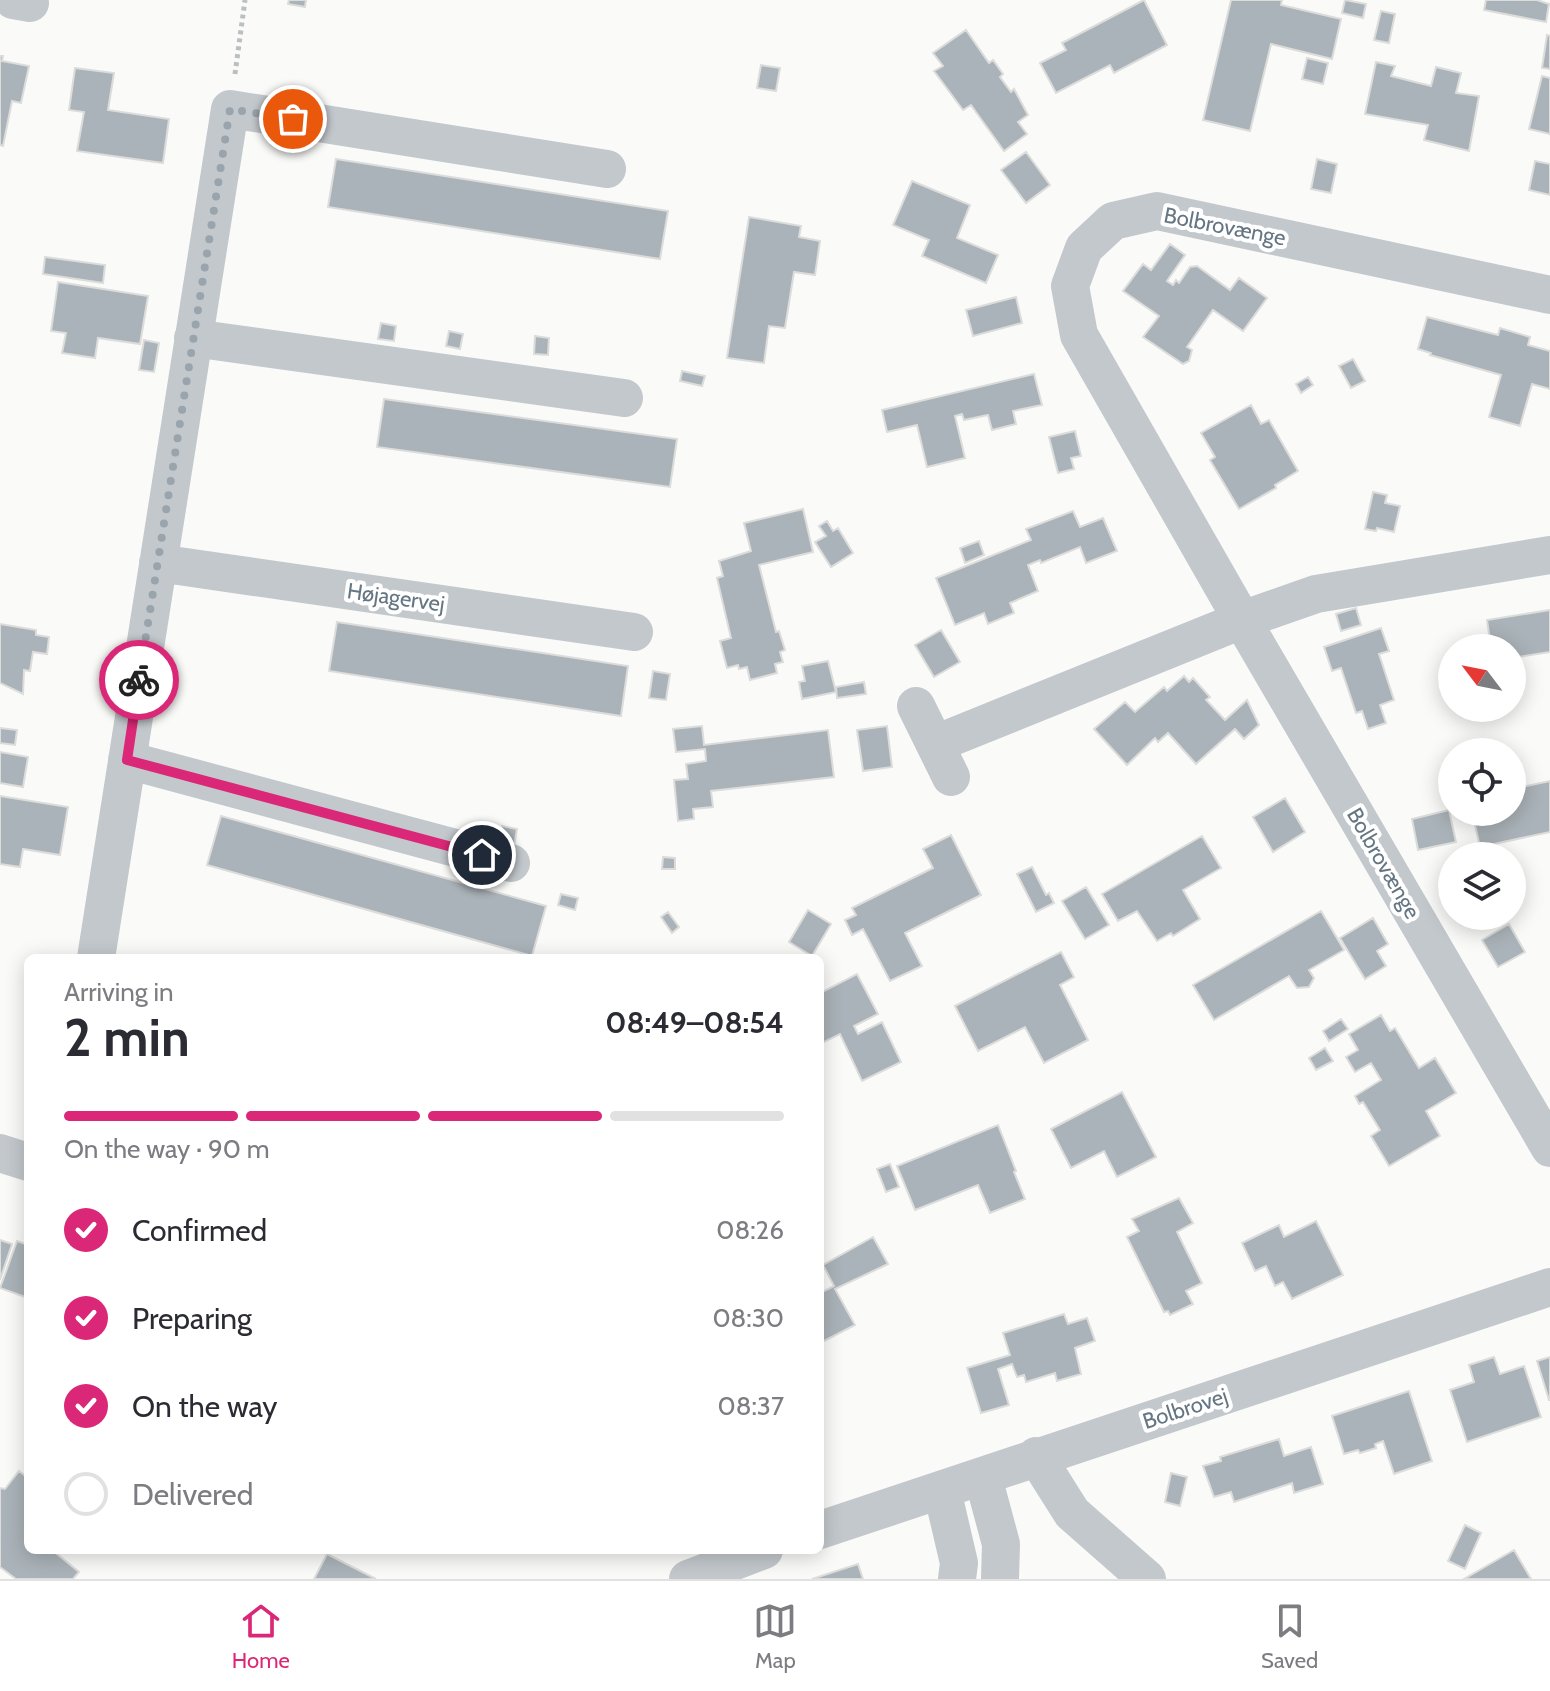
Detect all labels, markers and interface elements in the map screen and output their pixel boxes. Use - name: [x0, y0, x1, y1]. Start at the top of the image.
- pin: [259, 85, 327, 153]
- icon: bag: [271, 97, 315, 141]
- street label: Bolbrovænge: [1162, 201, 1288, 252]
- street label: Højagervej: [345, 577, 446, 618]
- north arrow: [1438, 634, 1526, 722]
- map controls: [1438, 634, 1526, 930]
- courier: [99, 640, 179, 720]
- icon: bike: [117, 658, 161, 702]
- button: locate: [1438, 738, 1526, 826]
- street label: Bolbrovænge: [1341, 803, 1426, 924]
- pin: [448, 821, 516, 889]
- icon: home: [460, 833, 504, 877]
- button: layers: [1438, 842, 1526, 930]
- text: Arriving in: [64, 976, 174, 1008]
- text: 08:49–08:54: [605, 1004, 784, 1041]
- text: 2 min: [64, 1006, 190, 1069]
- text: On the way · 90 m: [64, 1133, 270, 1165]
- icon: check: [64, 1208, 108, 1252]
- text: Confirmed: [132, 1212, 267, 1249]
- text: 08:26: [716, 1214, 784, 1246]
- icon: check: [64, 1296, 108, 1340]
- text: Preparing: [132, 1300, 252, 1337]
- text: 08:30: [712, 1302, 784, 1334]
- street label: Bolbrovej: [1139, 1382, 1231, 1435]
- icon: check: [64, 1384, 108, 1428]
- text: On the way: [132, 1388, 277, 1425]
- text: 08:37: [718, 1390, 784, 1422]
- text: Delivered: [132, 1476, 253, 1513]
- tab: Home: [232, 1599, 290, 1674]
- tab: Map: [753, 1599, 797, 1674]
- tab: Saved: [1261, 1599, 1318, 1674]

